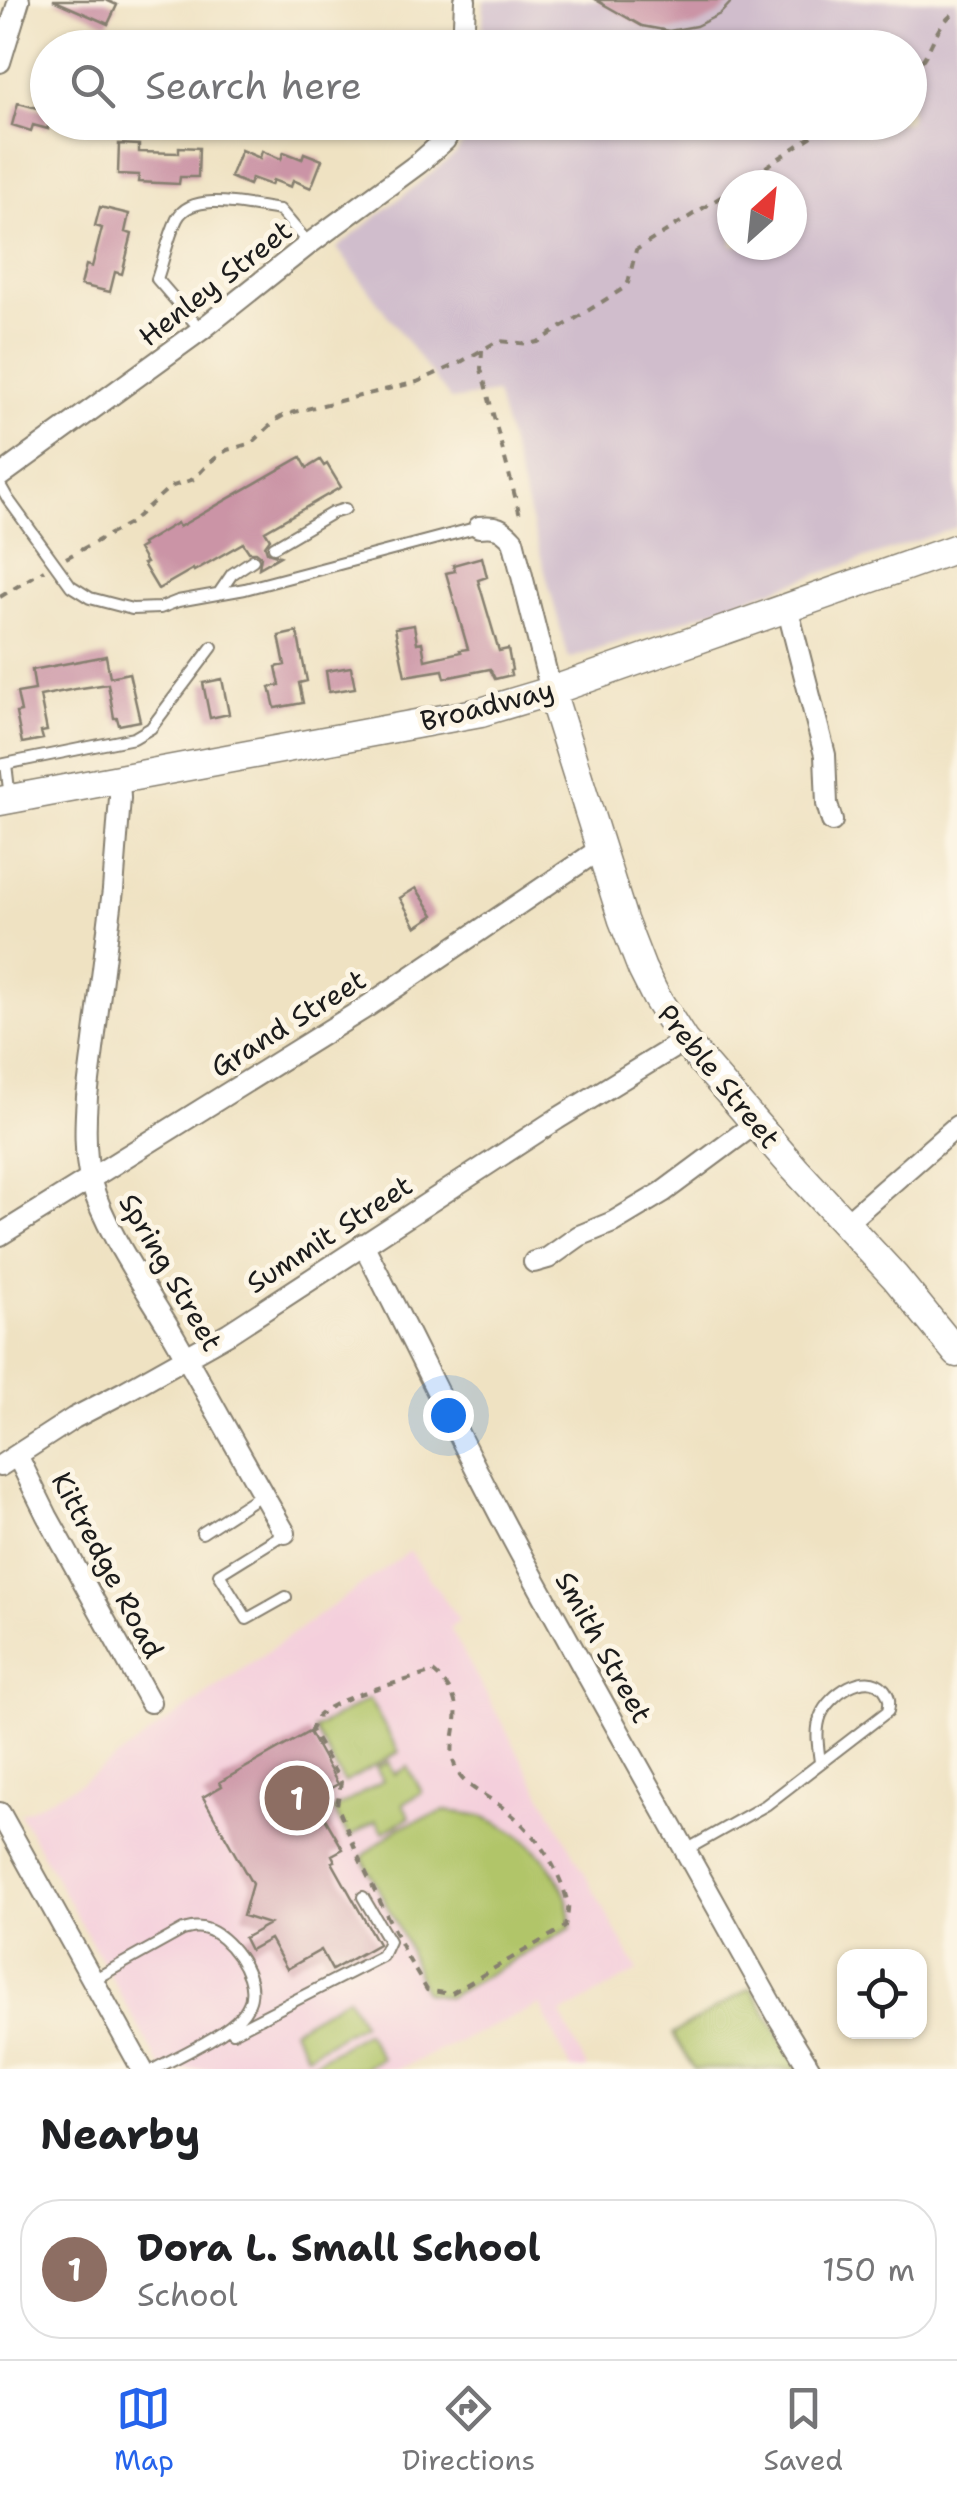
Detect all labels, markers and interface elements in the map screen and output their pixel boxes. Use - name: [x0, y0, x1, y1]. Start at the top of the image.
- search box: [30, 30, 927, 140]
- icon: search: [65, 58, 120, 113]
- text: Search here: [145, 60, 362, 111]
- north arrow: [717, 170, 807, 260]
- street label: Henley Street: [131, 211, 299, 355]
- street label: Broadway: [416, 670, 558, 740]
- street label: Grand Street: [203, 960, 373, 1086]
- street label: Preble Street: [649, 996, 789, 1156]
- street label: Summit Street: [239, 1166, 419, 1302]
- street label: Spring Street: [111, 1186, 231, 1358]
- your location: [423, 1390, 474, 1441]
- street label: Kittredge Road: [43, 1465, 173, 1665]
- street label: Smith Street: [547, 1564, 661, 1730]
- pin: 1: [264, 1760, 330, 1836]
- map controls: [837, 1949, 927, 2039]
- button: locate: [837, 1949, 927, 2039]
- text: Nearby: [40, 2106, 200, 2162]
- text: Dora L. Small School: [137, 2222, 541, 2273]
- text: 1: [67, 2248, 82, 2291]
- text: 150 m: [822, 2248, 915, 2291]
- text: School: [137, 2273, 238, 2316]
- tab: Map: [114, 2381, 174, 2479]
- tab: Directions: [402, 2381, 535, 2479]
- tab: Saved: [763, 2381, 843, 2479]

